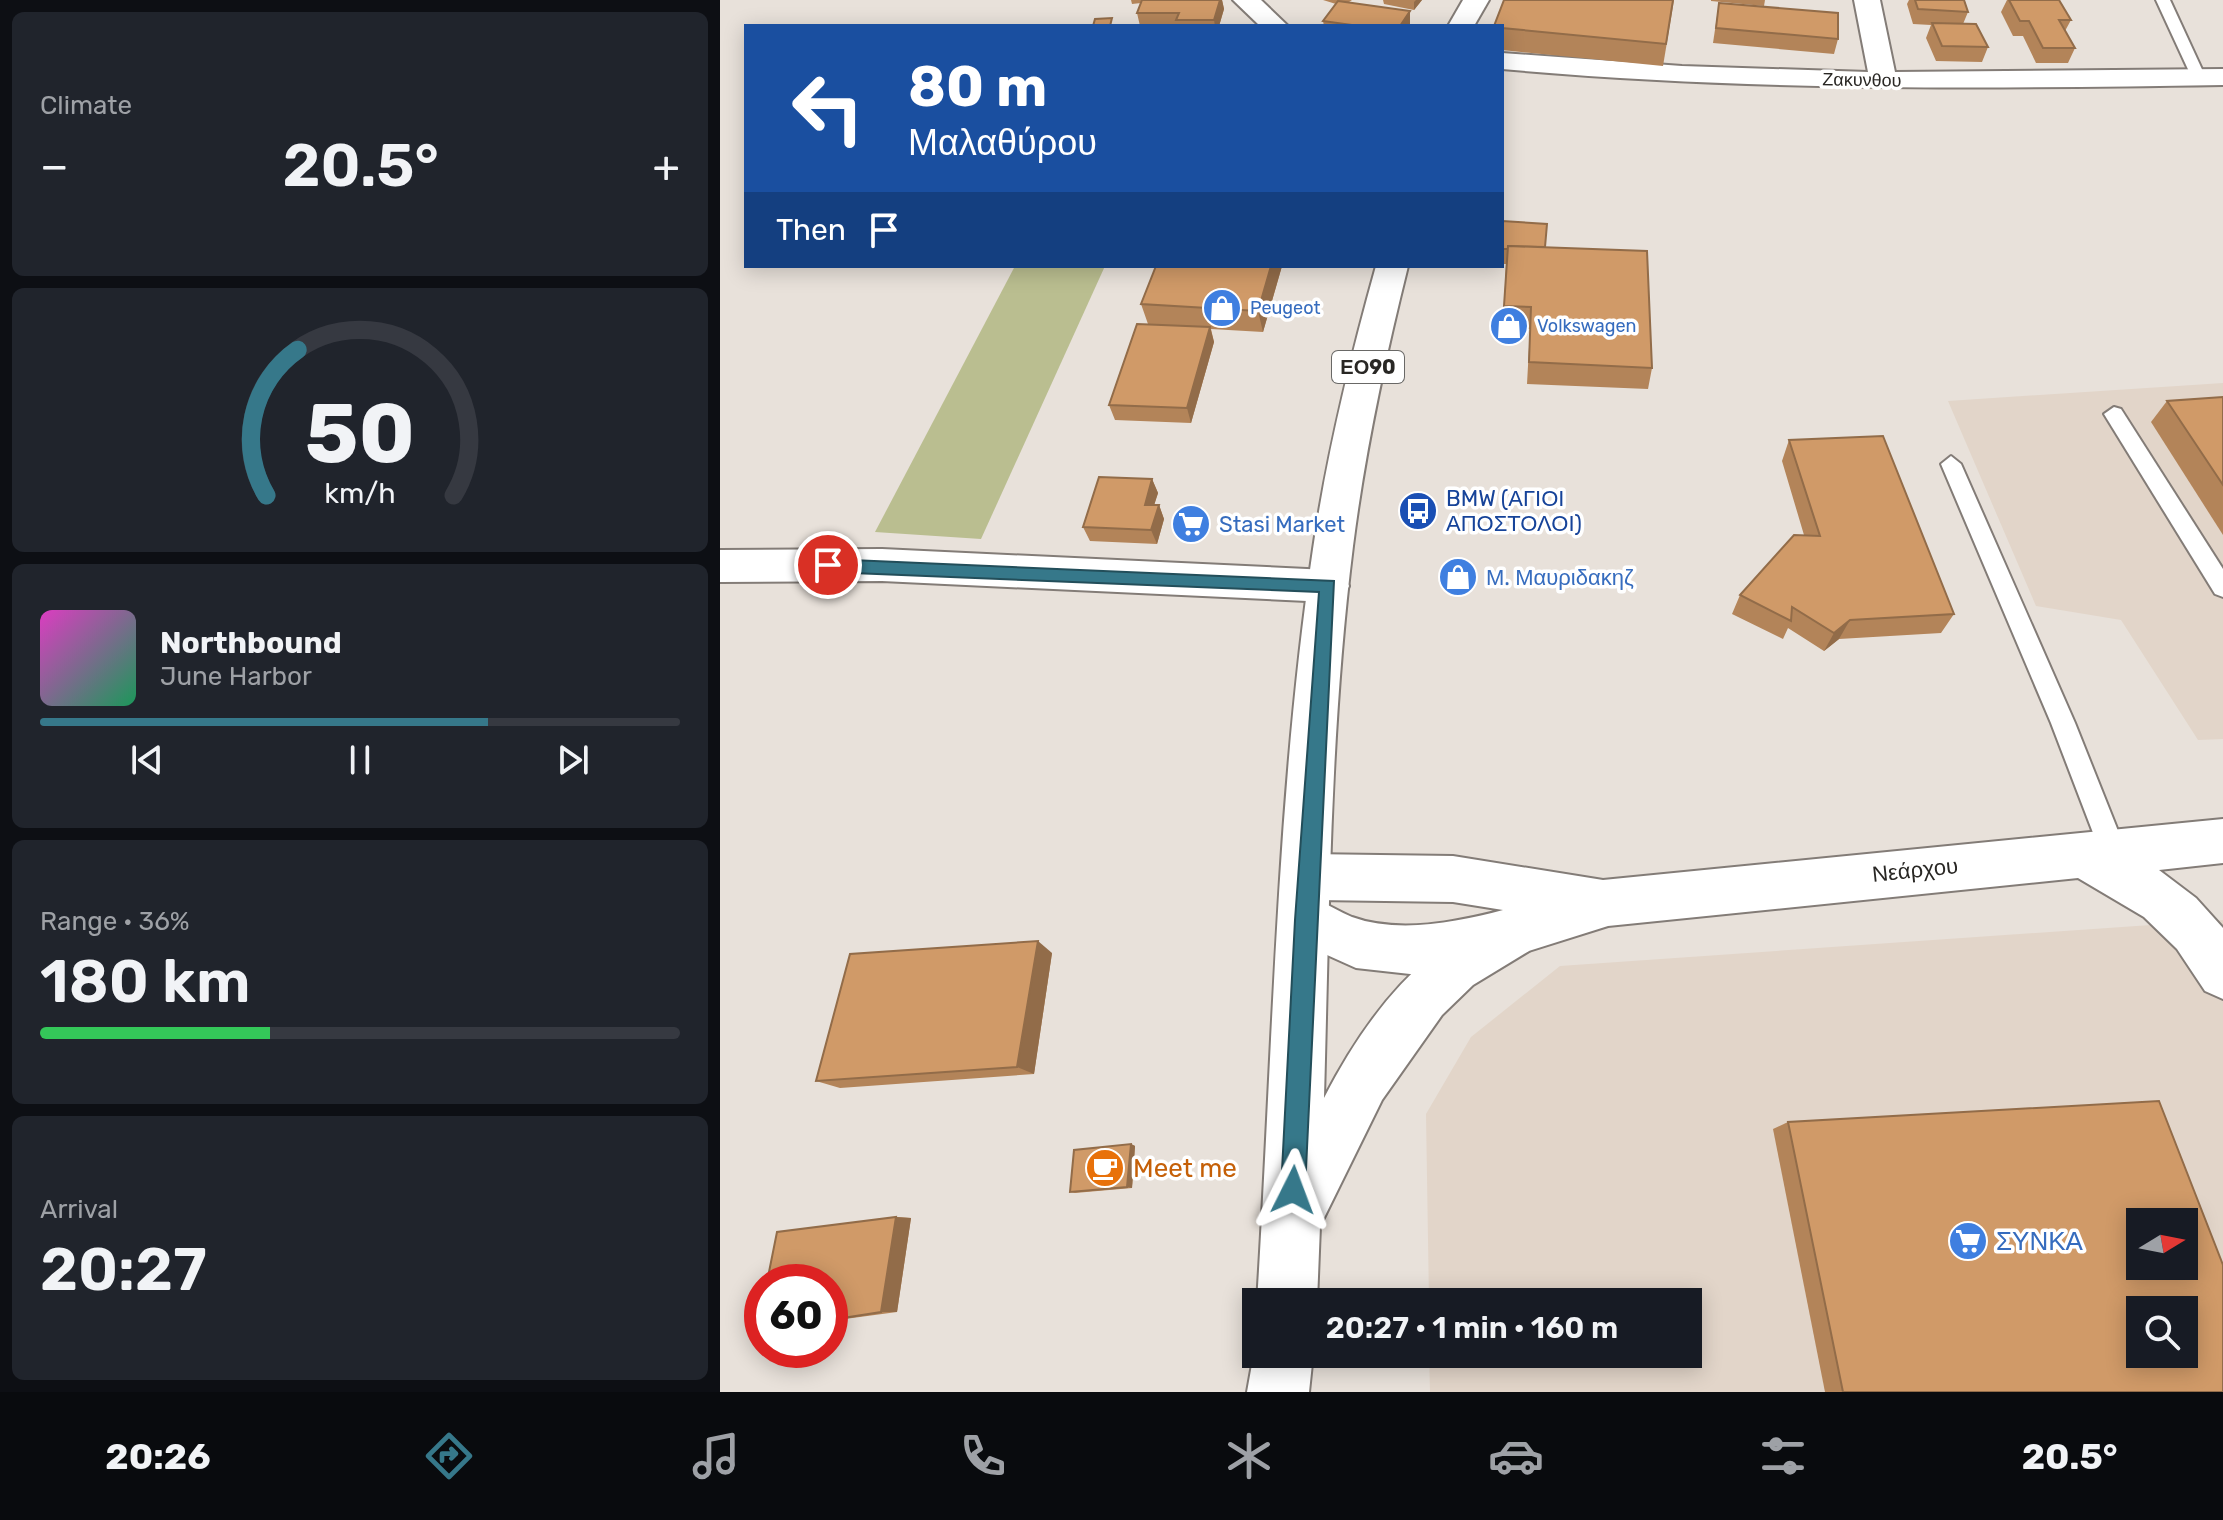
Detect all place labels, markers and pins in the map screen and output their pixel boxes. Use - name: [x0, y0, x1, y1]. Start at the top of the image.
- shop icon: Peugeot: [1201, 287, 1243, 329]
- place label: Peugeot: [1250, 297, 1320, 319]
- shop icon: Volkswagen: [1488, 305, 1530, 347]
- place label: Volkswagen: [1537, 315, 1636, 337]
- place label: BMW (ΑΓΙΟΙ ΑΠΟΣΤΟΛΟΙ): [1446, 485, 1582, 537]
- bus stop icon: BMW (ΑΓΙΟΙ ΑΠΟΣΤΟΛΟΙ): [1397, 490, 1439, 532]
- supermarket icon: Stasi Market: [1170, 503, 1212, 545]
- place label: Stasi Market: [1219, 511, 1345, 538]
- pin: [794, 531, 862, 599]
- shop icon: Μ. Μαυριδακηζ: [1437, 556, 1479, 598]
- place label: Μ. Μαυριδακηζ: [1486, 564, 1634, 591]
- cafe icon: Meet me: [1084, 1147, 1126, 1189]
- place label: Meet me: [1133, 1153, 1237, 1184]
- supermarket icon: ΣΥΝΚΑ: [1947, 1220, 1989, 1262]
- place label: ΣΥΝΚΑ: [1996, 1226, 2084, 1257]

